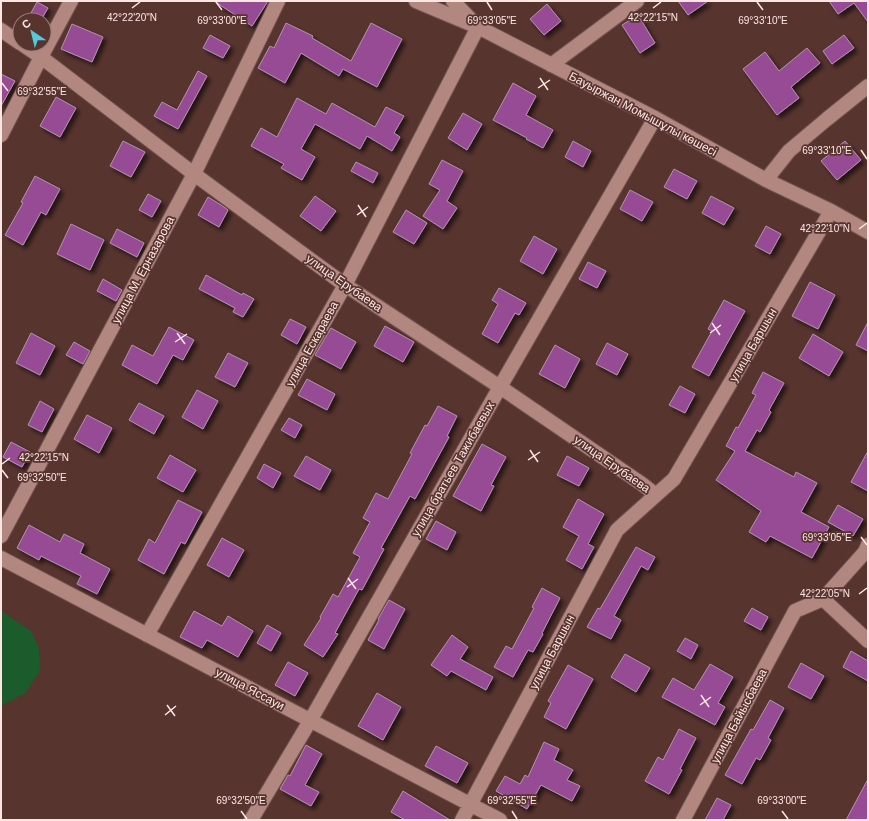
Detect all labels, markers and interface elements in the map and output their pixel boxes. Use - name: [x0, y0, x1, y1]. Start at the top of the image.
- north arrow: [12, 12, 52, 52]
- text: 42°22'20"N: [107, 12, 157, 23]
- text: 42°22'15"N: [628, 12, 678, 23]
- text: 69°33'00"E: [197, 15, 247, 26]
- text: 69°33'05"E: [467, 15, 517, 26]
- text: 69°33'10"E: [738, 15, 788, 26]
- text: С: [20, 17, 33, 31]
- street label: Бауыржан Момышұлы көшесі: [567, 69, 719, 159]
- text: 69°32'55"E: [17, 86, 67, 97]
- text: 69°33'10"E: [802, 145, 852, 156]
- street label: улица М. Ерназарова: [109, 214, 177, 326]
- text: 42°22'10"N: [800, 223, 850, 234]
- street label: улица Ерубаева: [303, 251, 385, 315]
- street label: улица Ескараева: [283, 299, 341, 389]
- street label: улица Баршын: [726, 306, 780, 384]
- street label: улица братьев Тажибаевых: [409, 399, 497, 539]
- street label: улица Ерубаева: [571, 432, 653, 496]
- text: 42°22'15"N: [19, 452, 69, 463]
- text: 69°32'50"E: [17, 472, 67, 483]
- text: 69°33'05"E: [802, 532, 852, 543]
- text: 42°22'05"N: [800, 588, 850, 599]
- street label: улица Баршын: [526, 612, 578, 692]
- street label: улица Яссауи: [213, 665, 287, 713]
- street label: улица Байысбаева: [708, 666, 770, 766]
- text: 69°32'50"E: [216, 795, 266, 806]
- text: 69°32'55"E: [487, 795, 537, 806]
- text: 69°33'00"E: [757, 795, 807, 806]

